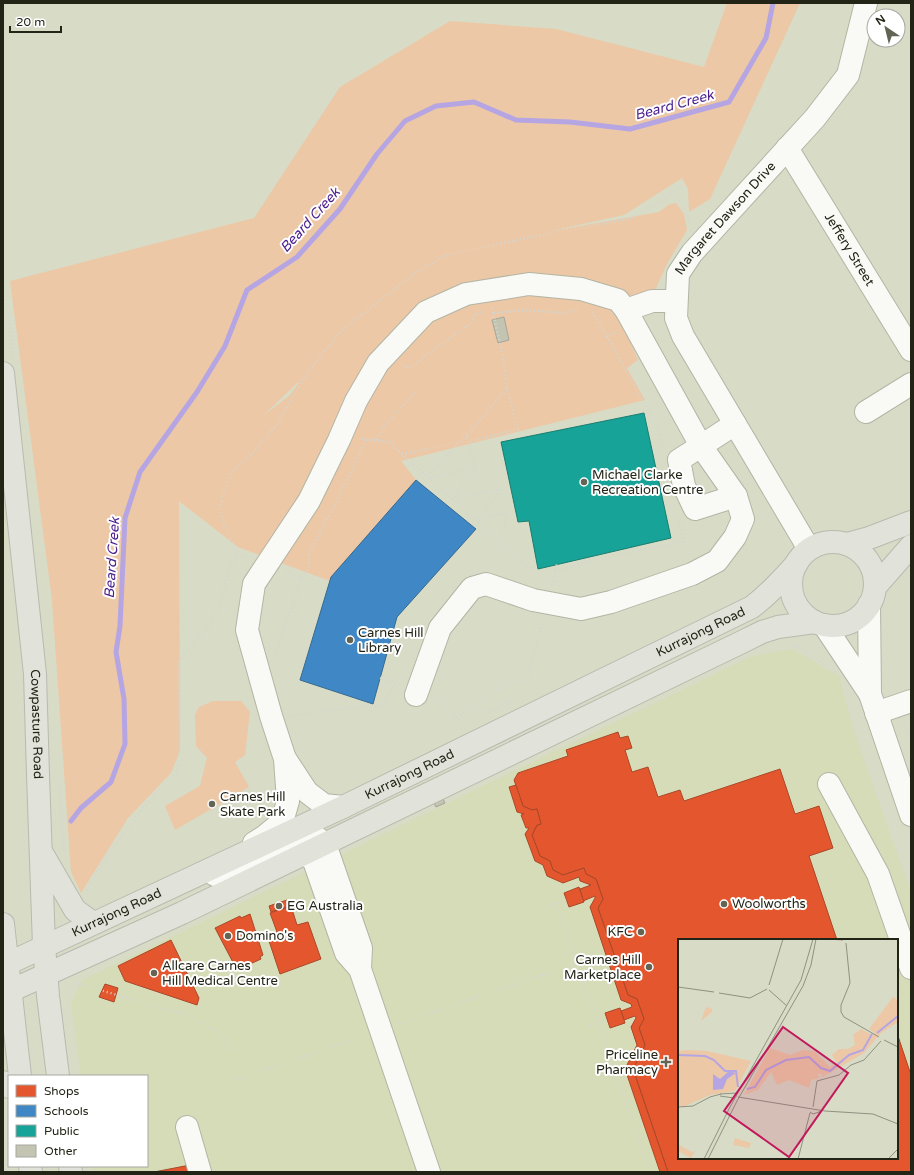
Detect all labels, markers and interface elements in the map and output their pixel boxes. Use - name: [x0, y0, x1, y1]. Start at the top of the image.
- scale bar: [10, 8, 61, 34]
- north arrow: [866, 8, 906, 48]
- text: N: [873, 12, 888, 28]
- text: 20 m: [16, 15, 45, 29]
- water label: Beard Creek: [633, 86, 717, 124]
- street label: Margaret Dawson Drive: [672, 158, 779, 278]
- water label: Beard Creek: [276, 183, 344, 256]
- street label: Jeffery Street: [821, 210, 878, 289]
- place label: Michael Clarke Recreation Centre: [592, 467, 703, 498]
- marker: Michael Clarke Recreation Centre: [579, 477, 589, 487]
- water label: Beard Creek: [101, 515, 123, 599]
- street label: Kurrajong Road: [653, 604, 748, 661]
- place label: Carnes Hill Library: [358, 625, 424, 656]
- marker: Carnes Hill Library: [345, 635, 355, 645]
- street label: Cowpasture Road: [27, 669, 46, 779]
- street label: Kurrajong Road: [362, 746, 457, 803]
- place label: Carnes Hill Skate Park: [220, 789, 286, 820]
- marker: Carnes Hill Skate Park: [207, 799, 217, 809]
- street label: Kurrajong Road: [69, 885, 164, 941]
- place label: Woolworths: [732, 896, 806, 912]
- place label: EG Australia: [287, 898, 363, 914]
- marker: Woolworths: [719, 899, 729, 909]
- marker: EG Australia: [274, 901, 284, 911]
- place label: KFC: [608, 924, 633, 940]
- marker: KFC: [636, 927, 646, 937]
- place label: Domino's: [236, 928, 293, 944]
- marker: Domino's: [223, 931, 233, 941]
- inset map: [678, 939, 898, 1159]
- place label: Carnes Hill Marketplace: [564, 952, 641, 983]
- place label: Allcare Carnes Hill Medical Centre: [162, 958, 278, 989]
- marker: Carnes Hill Marketplace: [644, 962, 654, 972]
- marker: Allcare Carnes Hill Medical Centre: [149, 968, 159, 978]
- place label: Priceline Pharmacy: [596, 1047, 658, 1078]
- marker: Priceline Pharmacy: [661, 1057, 671, 1067]
- legend: [8, 1075, 148, 1167]
- text: Shops: [44, 1084, 79, 1098]
- text: Schools: [44, 1104, 89, 1118]
- text: Public: [44, 1124, 79, 1138]
- text: Other: [44, 1144, 77, 1158]

